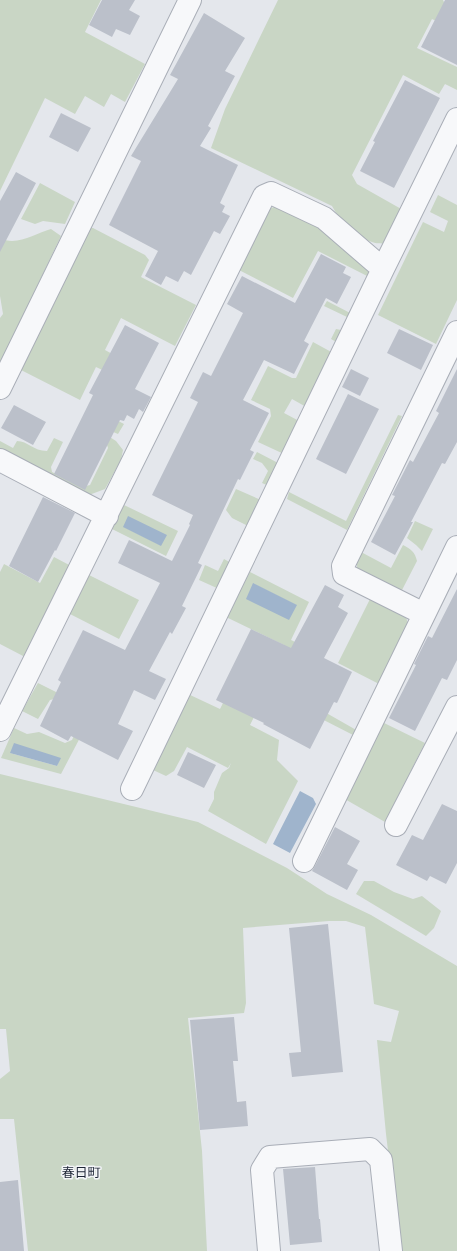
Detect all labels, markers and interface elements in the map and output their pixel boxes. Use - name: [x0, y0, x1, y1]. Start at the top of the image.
- district label: 春日町: [61, 1164, 101, 1180]

